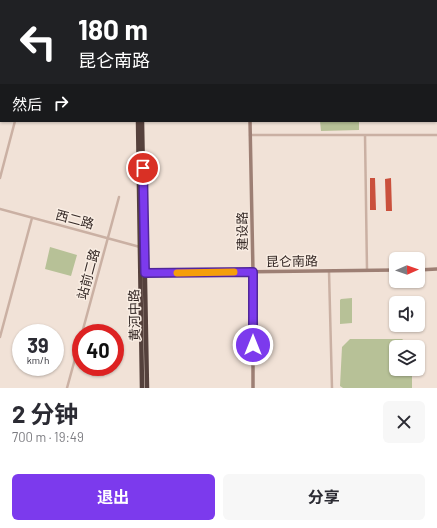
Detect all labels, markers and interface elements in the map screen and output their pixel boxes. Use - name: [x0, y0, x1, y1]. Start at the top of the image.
- text: 180 m: [78, 12, 148, 46]
- icon: left: [12, 16, 64, 68]
- text: 昆仑南路: [78, 49, 150, 71]
- icon: right: [50, 92, 72, 114]
- text: 然后: [12, 95, 42, 113]
- pin: [126, 151, 160, 185]
- icon: arrive: [132, 157, 154, 179]
- street label: 西二路: [54, 206, 96, 232]
- street label: 建设路: [234, 211, 250, 251]
- street label: 站前二路: [74, 247, 102, 301]
- north arrow: [389, 252, 425, 288]
- map controls: [389, 252, 425, 376]
- street label: 昆仑南路: [266, 253, 318, 269]
- street label: 黄河中路: [126, 289, 142, 341]
- button: sound: [389, 296, 425, 332]
- speed limit sign: 40: [72, 324, 124, 376]
- position arrow: [232, 324, 274, 366]
- text: 39: [27, 333, 49, 357]
- button: layers: [389, 340, 425, 376]
- text: km/h: [27, 354, 49, 366]
- text: 2 分钟: [12, 399, 78, 428]
- button: close: [383, 401, 425, 443]
- text: 700 m · 19:49: [12, 429, 84, 445]
- button: 退出: [12, 474, 215, 520]
- button: 分享: [223, 474, 425, 520]

